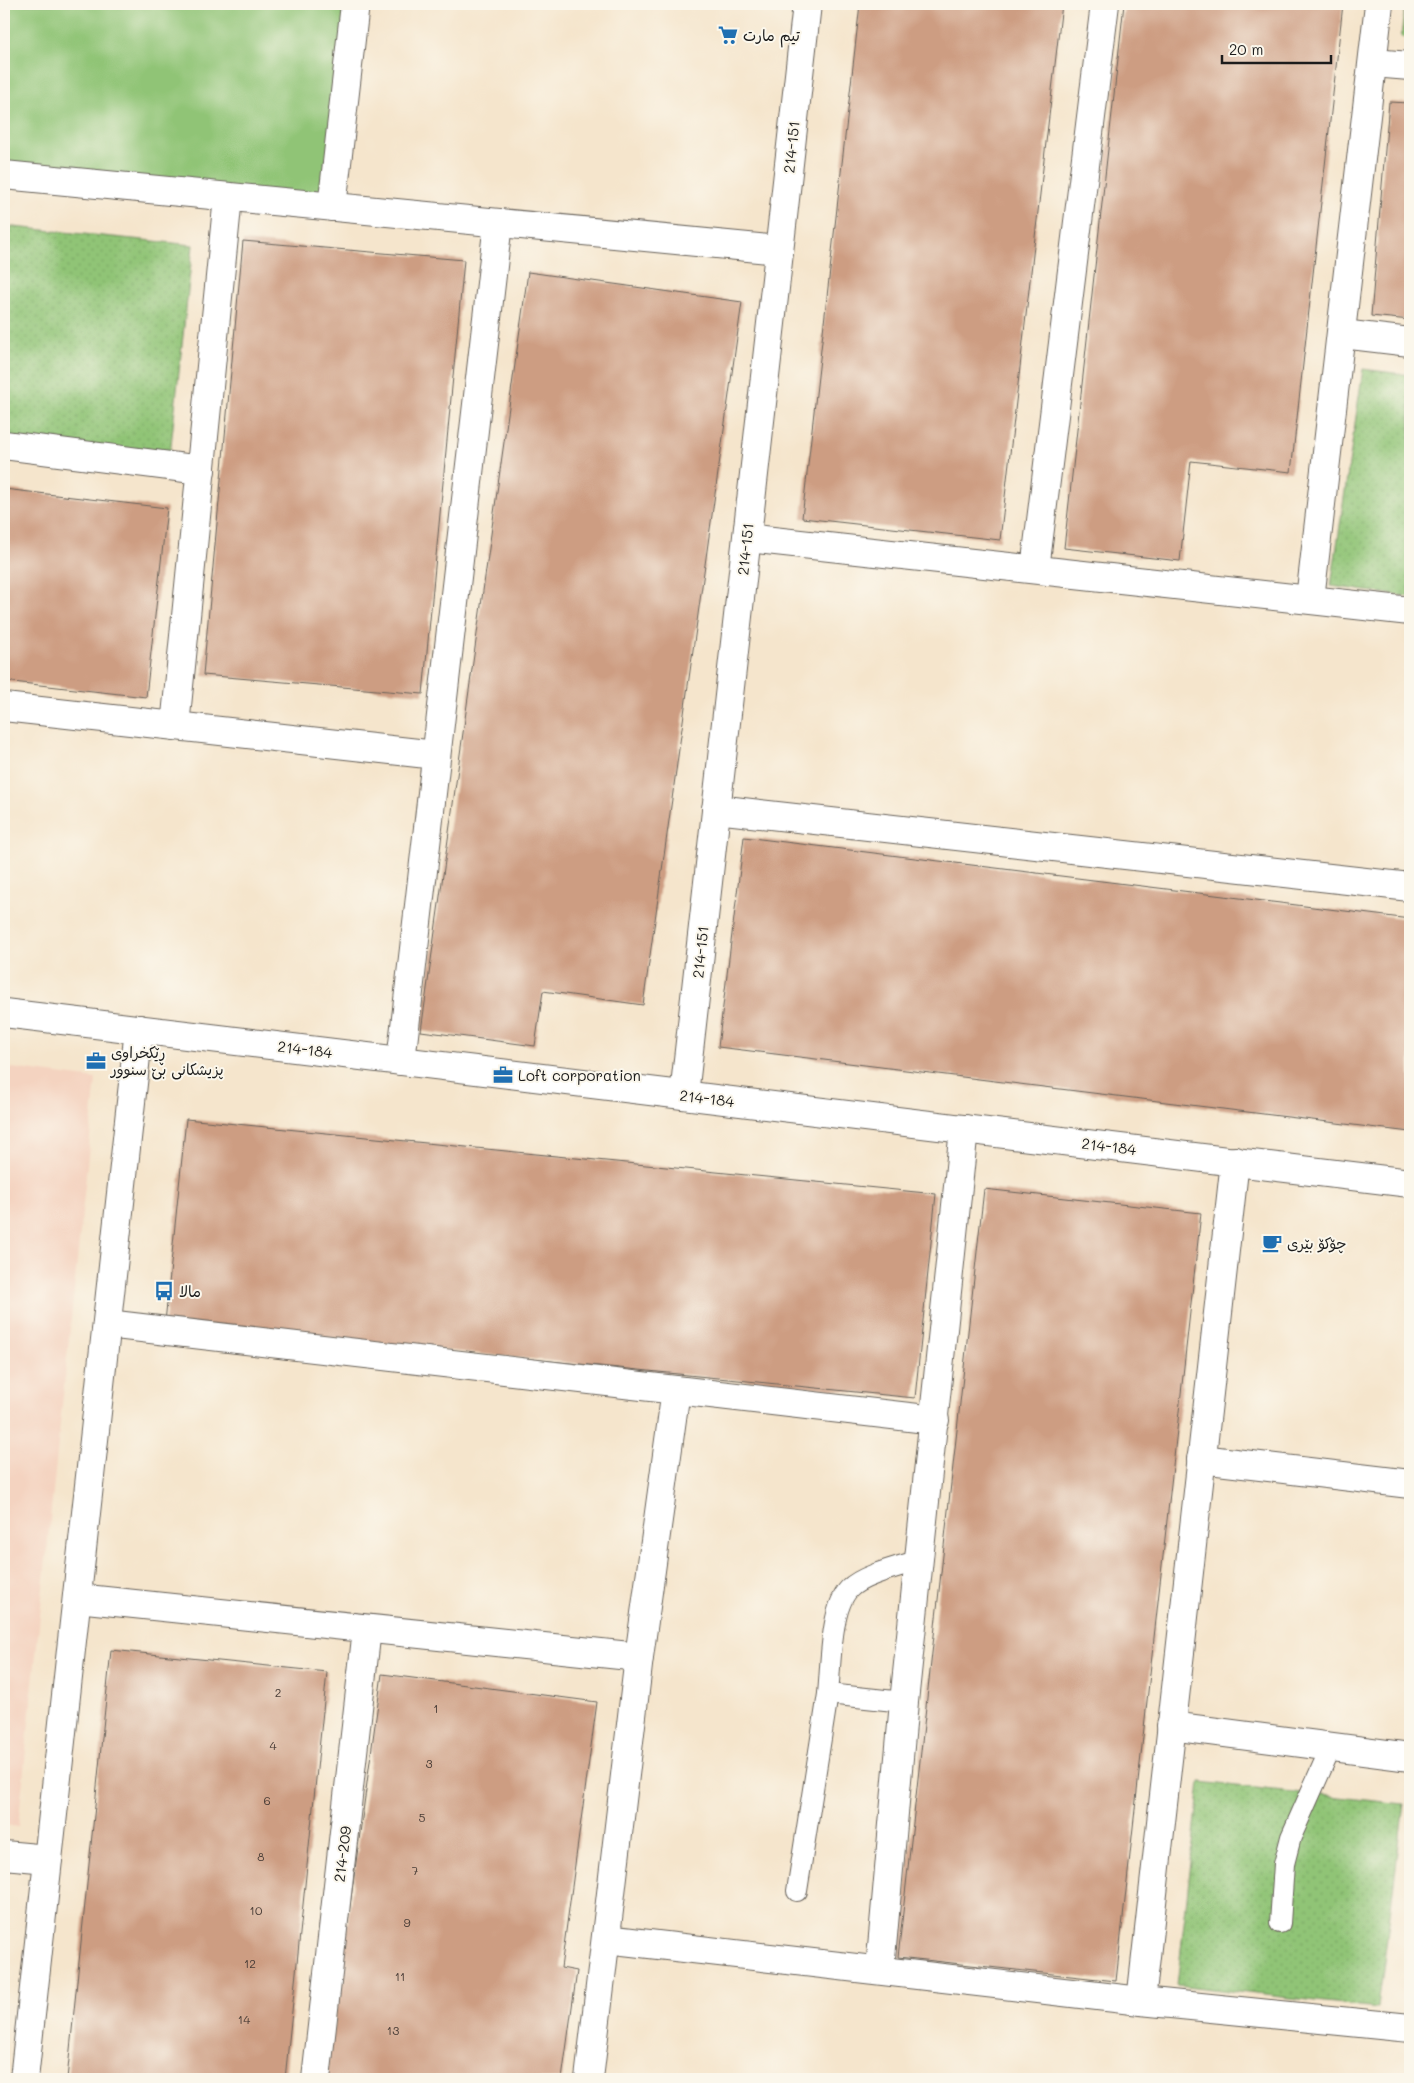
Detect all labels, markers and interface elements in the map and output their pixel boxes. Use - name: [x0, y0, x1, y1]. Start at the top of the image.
- supermarket icon: تيم مارت: [717, 24, 739, 46]
- place label: تيم مارت: [743, 25, 801, 48]
- scale bar: [1222, 32, 1330, 64]
- text: 20 m: [1229, 39, 1263, 59]
- street label: 214-151: [778, 120, 804, 174]
- street label: 214-151: [732, 522, 758, 576]
- street label: 214-151: [687, 925, 713, 979]
- street label: 214-184: [277, 1036, 334, 1062]
- place label: ڕێکخراوی پزیشکانی بێ سنوور: [110, 1042, 224, 1080]
- office icon: ڕێکخراوی پزیشکانی بێ سنوور: [85, 1050, 107, 1072]
- office icon: Loft corporation: [492, 1064, 514, 1086]
- place label: Loft corporation: [518, 1065, 641, 1085]
- street label: 214-184: [679, 1085, 736, 1111]
- street label: 214-184: [1081, 1133, 1138, 1159]
- cafe icon: چۆکۆ بێری: [1261, 1232, 1283, 1254]
- place label: چۆکۆ بێری: [1287, 1233, 1347, 1254]
- bus stop icon: مالا: [153, 1280, 175, 1302]
- place label: مالا: [179, 1281, 201, 1301]
- house number: 2: [275, 1684, 281, 1700]
- house number: 1: [433, 1700, 439, 1716]
- house number: 4: [269, 1737, 277, 1753]
- house number: 3: [425, 1755, 433, 1771]
- house number: 6: [263, 1792, 271, 1808]
- house number: 5: [419, 1809, 426, 1825]
- street label: 214-209: [329, 1825, 355, 1883]
- house number: 8: [257, 1848, 265, 1864]
- house number: 7: [412, 1862, 419, 1878]
- house number: 10: [250, 1902, 263, 1918]
- house number: 9: [403, 1914, 411, 1930]
- house number: 12: [244, 1955, 256, 1971]
- house number: 11: [395, 1968, 405, 1984]
- house number: 14: [238, 2011, 250, 2027]
- house number: 13: [387, 2022, 399, 2038]

